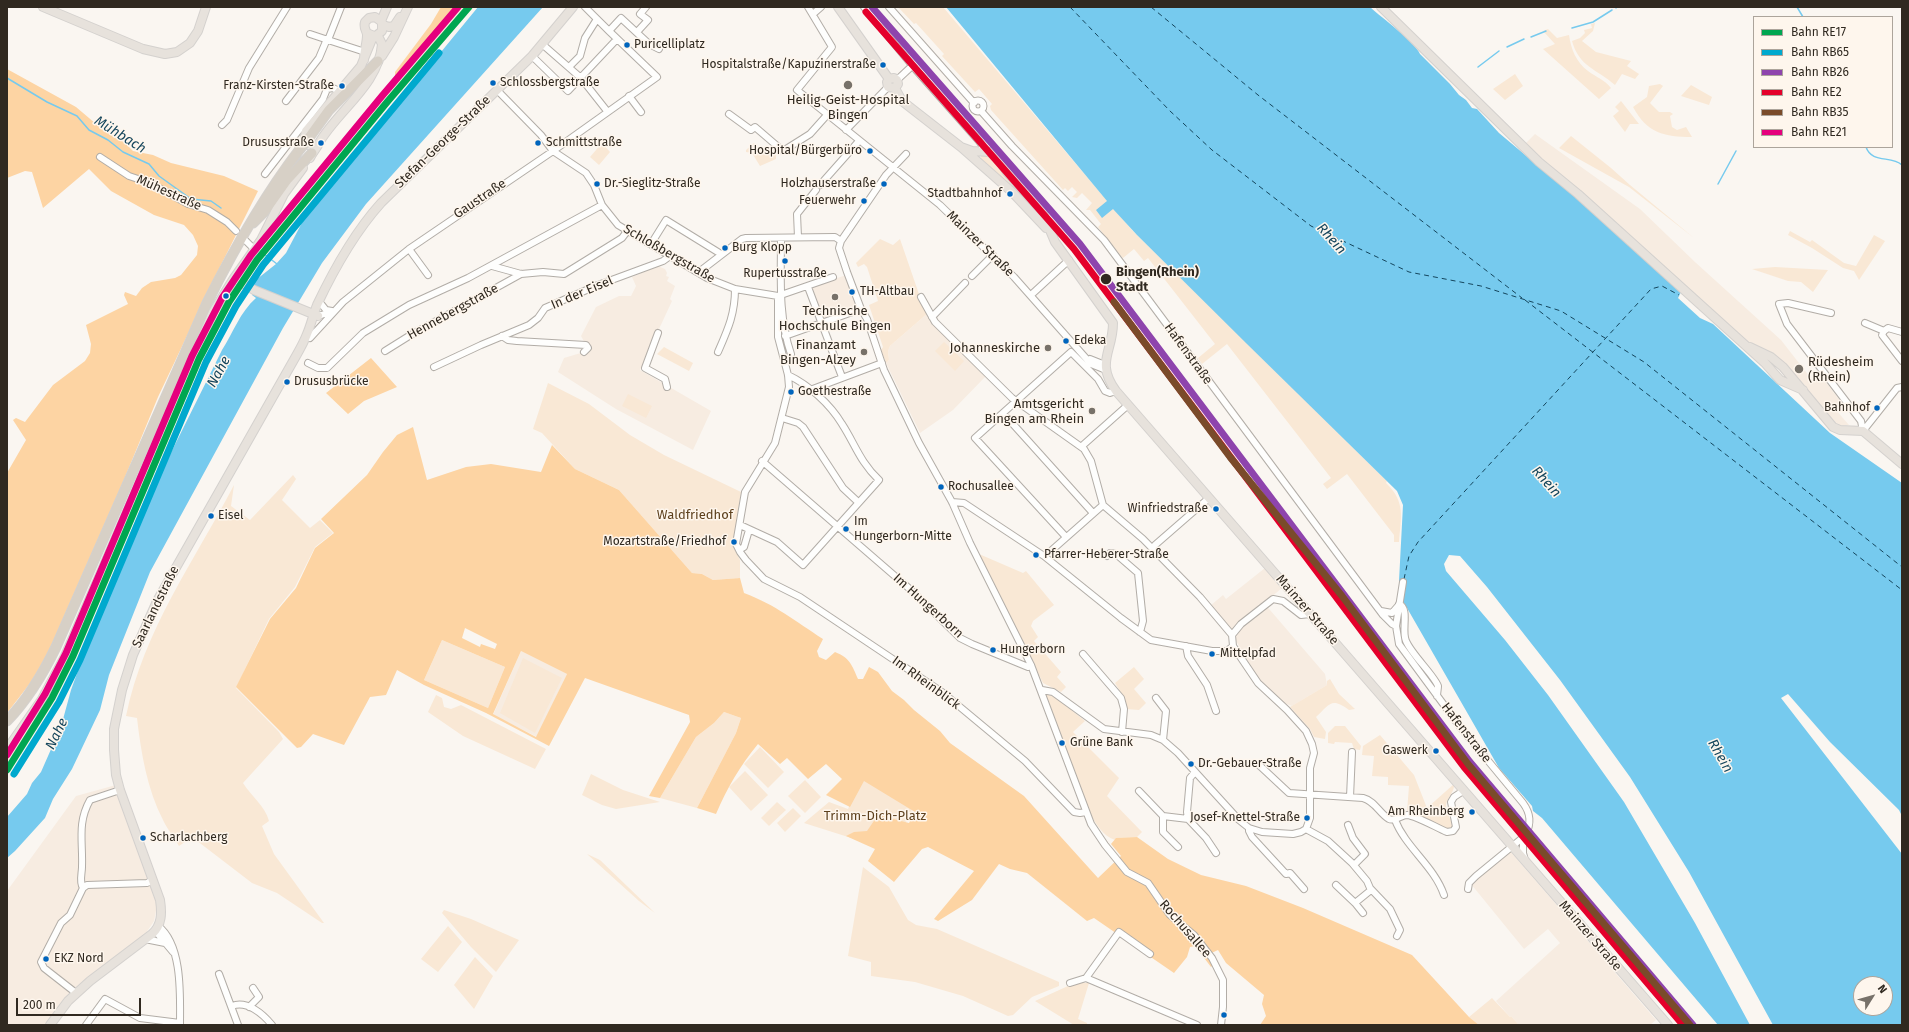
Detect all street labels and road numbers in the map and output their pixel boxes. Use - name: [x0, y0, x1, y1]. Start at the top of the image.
- street label: Stefan-George-Straße: [392, 92, 494, 192]
- street label: Mühestraße: [134, 172, 204, 214]
- street label: Gaustraße: [451, 176, 509, 222]
- street label: Mainzer Straße: [943, 208, 1017, 280]
- street label: Schloßbergstraße: [620, 221, 718, 287]
- street label: In der Eisel: [549, 273, 615, 313]
- street label: Hennebergstraße: [405, 281, 501, 343]
- street label: Hafenstraße: [1161, 320, 1215, 388]
- street label: Saarlandstraße: [129, 563, 183, 651]
- street label: Im Hungerborn: [890, 570, 966, 642]
- street label: Mainzer Straße: [1272, 572, 1342, 648]
- street label: Im Rheinblick: [889, 653, 963, 713]
- street label: Hafenstraße: [1438, 700, 1494, 766]
- street label: Rochusallee: [1156, 897, 1214, 961]
- street label: Mainzer Straße: [1555, 898, 1625, 974]

